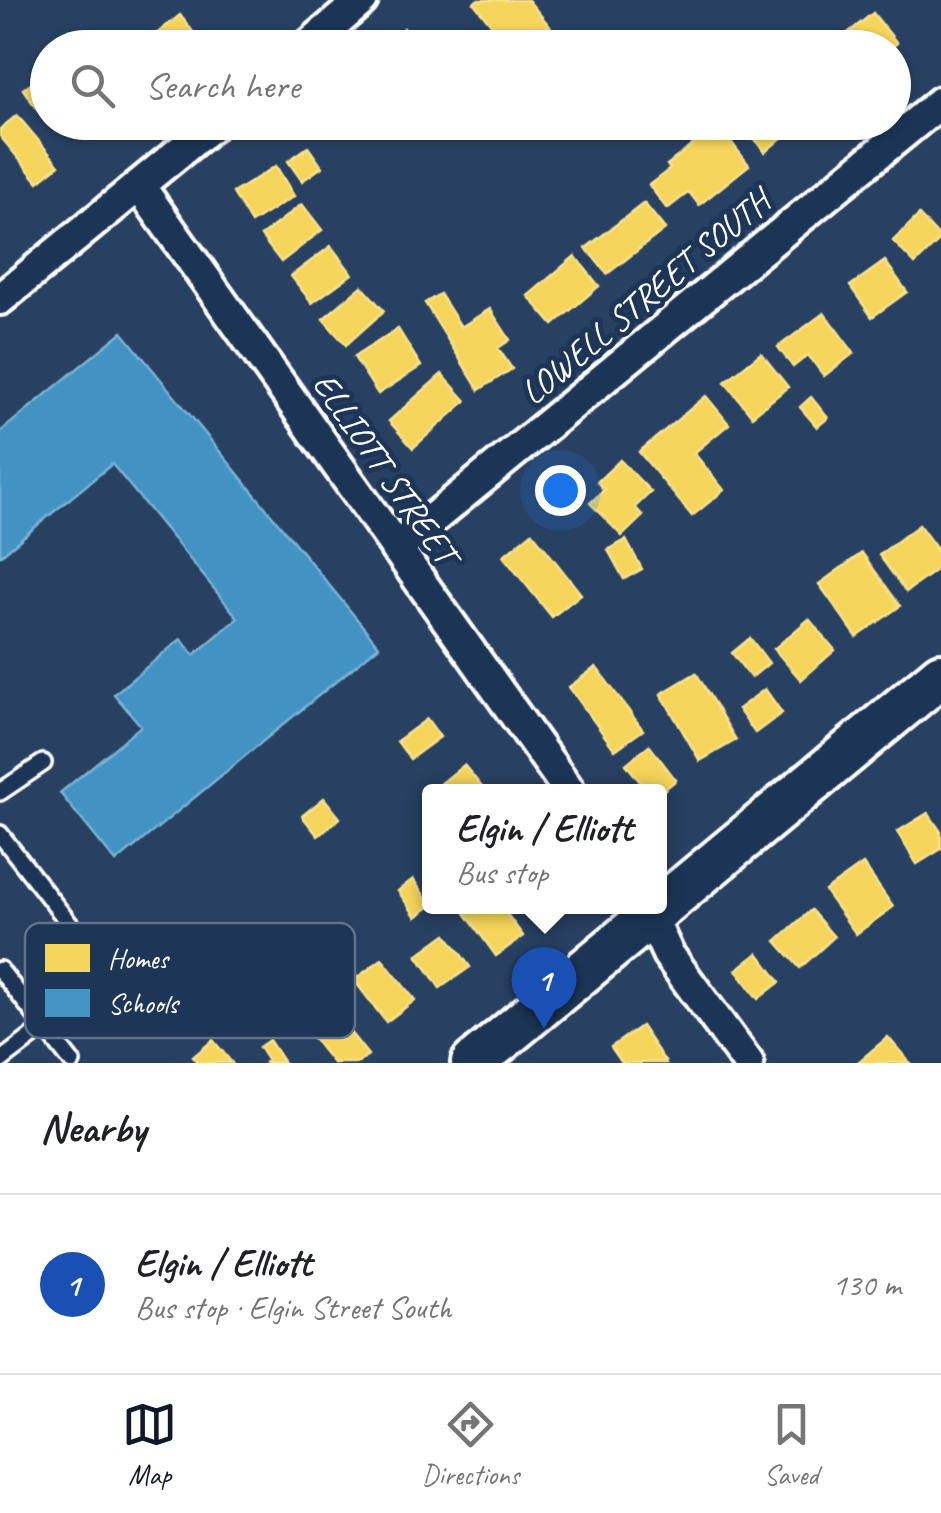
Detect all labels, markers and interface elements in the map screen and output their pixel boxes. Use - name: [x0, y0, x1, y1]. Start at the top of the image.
- search box: [30, 30, 911, 140]
- icon: search: [65, 58, 120, 113]
- text: Search here: [145, 62, 300, 109]
- street label: LOWELL STREET SOUTH: [511, 176, 783, 414]
- street label: ELLIOTT STREET: [303, 364, 473, 580]
- your location: [535, 465, 586, 516]
- popup: [422, 784, 667, 914]
- text: Elgin / Elliott: [456, 805, 633, 852]
- text: Bus stop: [456, 852, 548, 893]
- legend: [25, 923, 355, 1038]
- text: Homes: [108, 941, 170, 976]
- pin: 1: [512, 946, 576, 1029]
- text: Schools: [108, 986, 180, 1021]
- text: Nearby: [40, 1102, 146, 1155]
- text: Elgin / Elliott: [135, 1240, 312, 1287]
- text: 1: [65, 1264, 80, 1305]
- text: 130 m: [832, 1264, 901, 1305]
- text: Bus stop · Elgin Street South: [135, 1287, 451, 1328]
- tab: Map: [122, 1397, 177, 1492]
- tab: Directions: [422, 1397, 519, 1492]
- tab: Saved: [764, 1397, 819, 1492]

